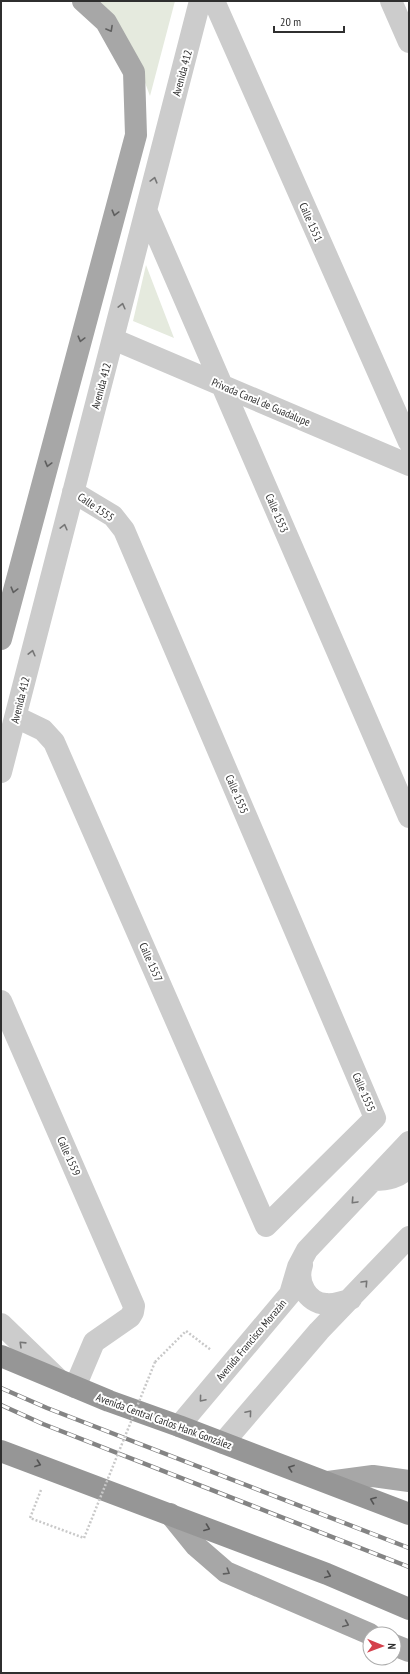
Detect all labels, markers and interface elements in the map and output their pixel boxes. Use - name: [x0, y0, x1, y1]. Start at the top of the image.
- scale bar: [274, 8, 344, 34]
- text: 20 m: [280, 14, 301, 29]
- one-way arrow: [105, 25, 112, 32]
- street label: Avenida 412: [169, 48, 195, 98]
- one-way arrow: [149, 177, 158, 184]
- street label: Calle 1551: [296, 200, 326, 244]
- one-way arrow: [111, 209, 120, 216]
- one-way arrow: [117, 303, 125, 309]
- one-way arrow: [77, 335, 86, 342]
- street label: Avenida 412: [88, 361, 114, 411]
- street label: Privada Canal de Guadalupe: [210, 375, 313, 429]
- one-way arrow: [44, 461, 53, 468]
- street label: Calle 1555: [75, 490, 117, 524]
- street label: Calle 1553: [263, 491, 291, 535]
- one-way arrow: [59, 523, 68, 530]
- one-way arrow: [10, 586, 19, 593]
- one-way arrow: [27, 649, 36, 656]
- street label: Avenida 412: [7, 675, 33, 725]
- street label: Calle 1555: [223, 772, 251, 816]
- street label: Calle 1557: [136, 940, 166, 984]
- street label: Calle 1555: [350, 1070, 378, 1114]
- street label: Calle 1559: [54, 1134, 84, 1178]
- one-way arrow: [351, 1196, 358, 1204]
- one-way arrow: [361, 1280, 368, 1288]
- street label: Avenida Francisco Morazán: [213, 1296, 289, 1384]
- one-way arrow: [19, 1341, 27, 1349]
- street label: Avenida Central Carlos Hank González: [94, 1390, 234, 1452]
- one-way arrow: [200, 1394, 207, 1402]
- one-way arrow: [244, 1411, 251, 1418]
- one-way arrow: [34, 1460, 41, 1468]
- one-way arrow: [288, 1465, 295, 1473]
- one-way arrow: [369, 1496, 376, 1504]
- one-way arrow: [203, 1524, 210, 1532]
- one-way arrow: [223, 1567, 230, 1574]
- one-way arrow: [325, 1570, 332, 1578]
- one-way arrow: [341, 1619, 349, 1627]
- north arrow: [362, 1626, 402, 1666]
- text: N: [385, 1643, 399, 1649]

